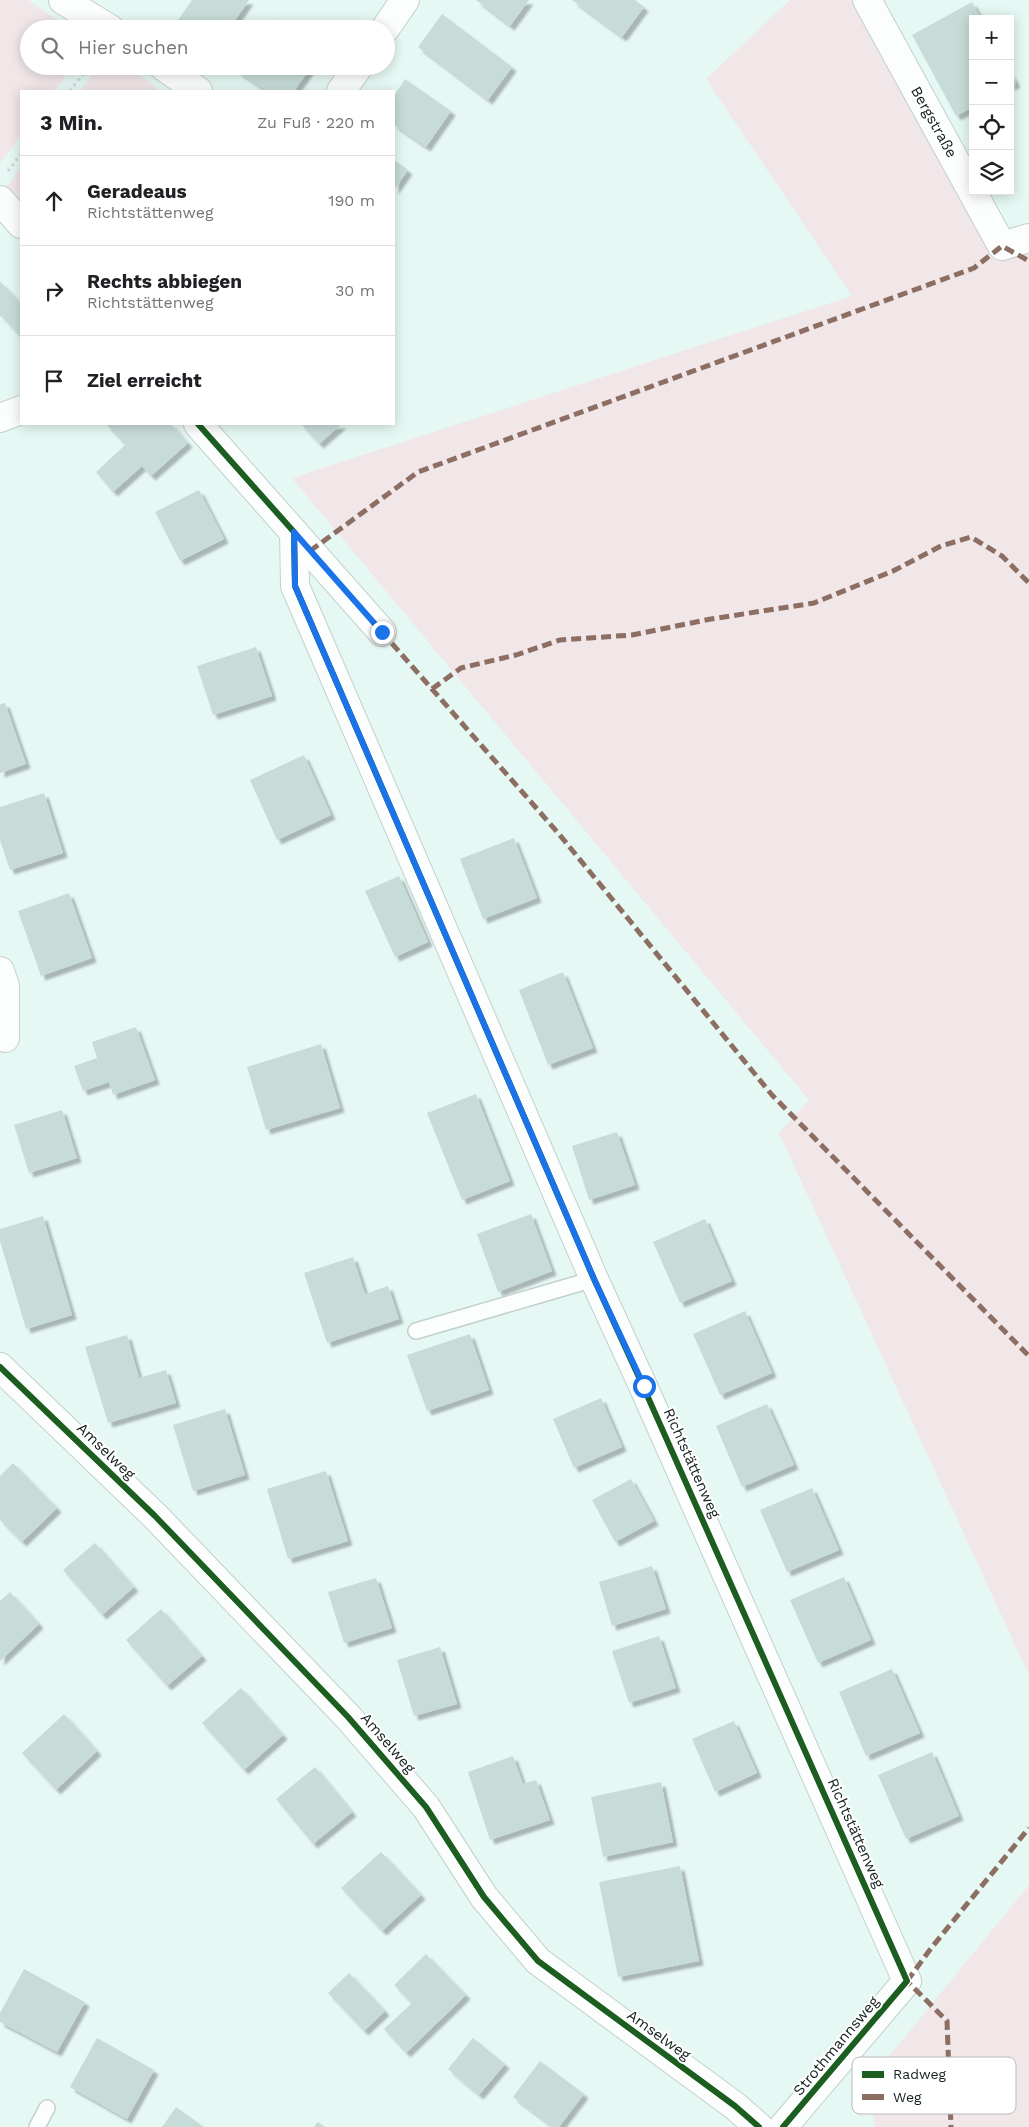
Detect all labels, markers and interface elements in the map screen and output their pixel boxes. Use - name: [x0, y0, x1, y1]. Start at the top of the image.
- map controls: [969, 15, 1014, 195]
- button: +: [969, 15, 1014, 60]
- search box: [20, 20, 395, 75]
- icon: search: [38, 34, 66, 62]
- text: Hier suchen: [78, 36, 189, 59]
- button: −: [969, 60, 1014, 105]
- street label: Bergstraße: [907, 83, 961, 161]
- button: locate: [969, 105, 1014, 150]
- text: 3 Min.: [40, 110, 103, 135]
- text: Zu Fuß · 220 m: [257, 113, 375, 132]
- button: layers: [969, 150, 1014, 195]
- text: Geradeaus: [87, 180, 187, 203]
- icon: ahead: [40, 187, 68, 215]
- text: 190 m: [328, 191, 375, 210]
- text: Richtstättenweg: [87, 203, 213, 222]
- text: Rechts abbiegen: [87, 270, 242, 293]
- icon: right: [40, 277, 68, 305]
- text: 30 m: [335, 281, 375, 300]
- text: Richtstättenweg: [87, 293, 213, 312]
- icon: arrive: [40, 367, 68, 395]
- text: Ziel erreicht: [87, 369, 202, 392]
- route end: [371, 621, 394, 644]
- route start: [633, 1375, 656, 1398]
- street label: Richtstättenweg: [660, 1405, 724, 1521]
- street label: Amselweg: [73, 1419, 139, 1483]
- street label: Amselweg: [357, 1709, 419, 1777]
- street label: Richtstättenweg: [824, 1775, 888, 1891]
- street label: Strothmannsweg: [789, 1993, 883, 2099]
- street label: Amselweg: [624, 2006, 694, 2064]
- legend: [852, 2057, 1016, 2114]
- text: Radweg: [893, 2066, 947, 2082]
- text: Weg: [893, 2089, 922, 2105]

